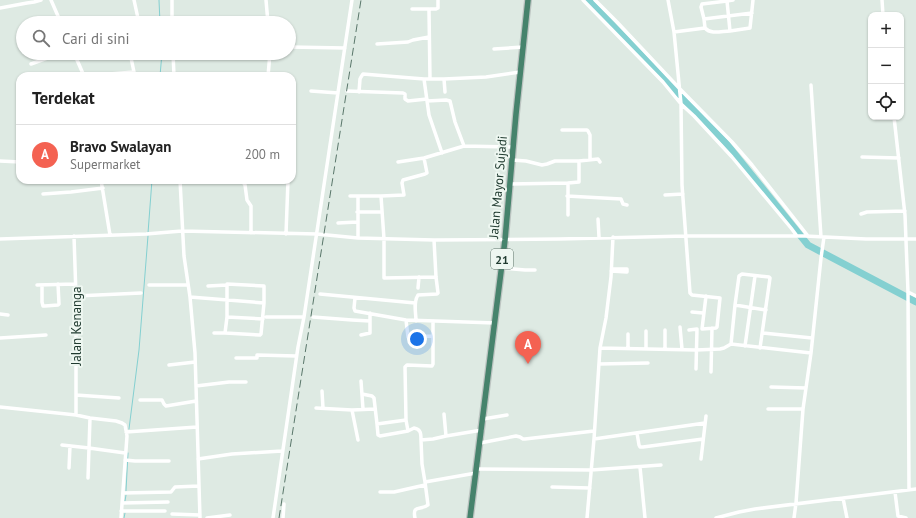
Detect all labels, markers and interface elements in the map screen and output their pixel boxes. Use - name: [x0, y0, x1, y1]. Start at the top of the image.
- map controls: [868, 12, 904, 120]
- button: +: [868, 12, 904, 48]
- search box: [16, 16, 296, 60]
- icon: search: [30, 27, 52, 49]
- text: Cari di sini: [62, 29, 130, 48]
- button: −: [868, 48, 904, 84]
- button: locate: [868, 84, 904, 120]
- text: Terdekat: [32, 87, 95, 109]
- street label: Jalan Mayor Sujadi: [485, 135, 511, 240]
- text: Bravo Swalayan: [70, 137, 171, 156]
- text: A: [41, 146, 49, 163]
- text: 200 m: [245, 146, 280, 163]
- text: Supermarket: [70, 156, 140, 173]
- road number: 21: [491, 249, 513, 269]
- street label: Jalan Kenanga: [68, 286, 85, 367]
- your location: [407, 329, 427, 349]
- pin: A: [515, 331, 541, 364]

